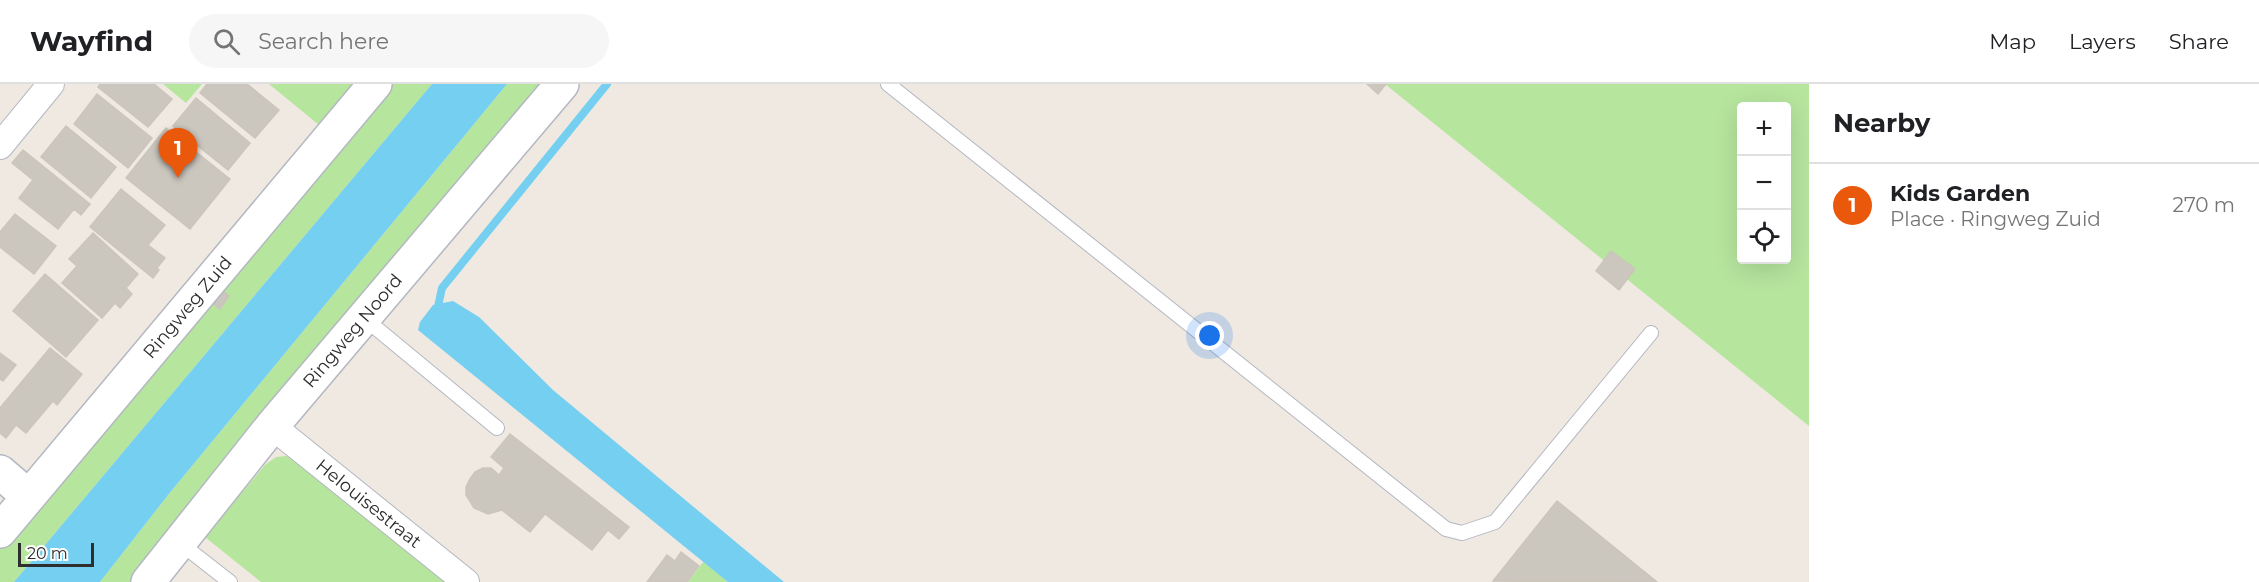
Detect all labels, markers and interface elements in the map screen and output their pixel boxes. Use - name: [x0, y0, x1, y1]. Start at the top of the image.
- search box: [189, 14, 609, 68]
- text: Wayfind: [30, 24, 153, 58]
- icon: search: [210, 25, 243, 58]
- text: Search here: [258, 28, 389, 55]
- text: Map: [1989, 29, 2036, 54]
- text: Layers: [2069, 29, 2136, 54]
- text: Share: [2169, 29, 2229, 54]
- map controls: [1737, 102, 1791, 264]
- button: +: [1737, 102, 1791, 156]
- text: Nearby: [1833, 107, 1930, 139]
- pin: 1: [158, 128, 198, 178]
- button: −: [1737, 156, 1791, 210]
- text: Kids Garden: [1890, 180, 2030, 207]
- text: 1: [1849, 193, 1856, 217]
- text: 270 m: [2173, 193, 2235, 217]
- text: Place · Ringweg Zuid: [1890, 207, 2101, 231]
- button: locate: [1737, 210, 1791, 264]
- street label: Ringweg Zuid: [139, 252, 237, 363]
- street label: Ringweg Noord: [298, 269, 407, 392]
- your location: [1195, 321, 1224, 350]
- street label: Helouisestraat: [311, 455, 426, 553]
- scale bar: [18, 540, 94, 568]
- text: 20 m: [27, 544, 68, 563]

